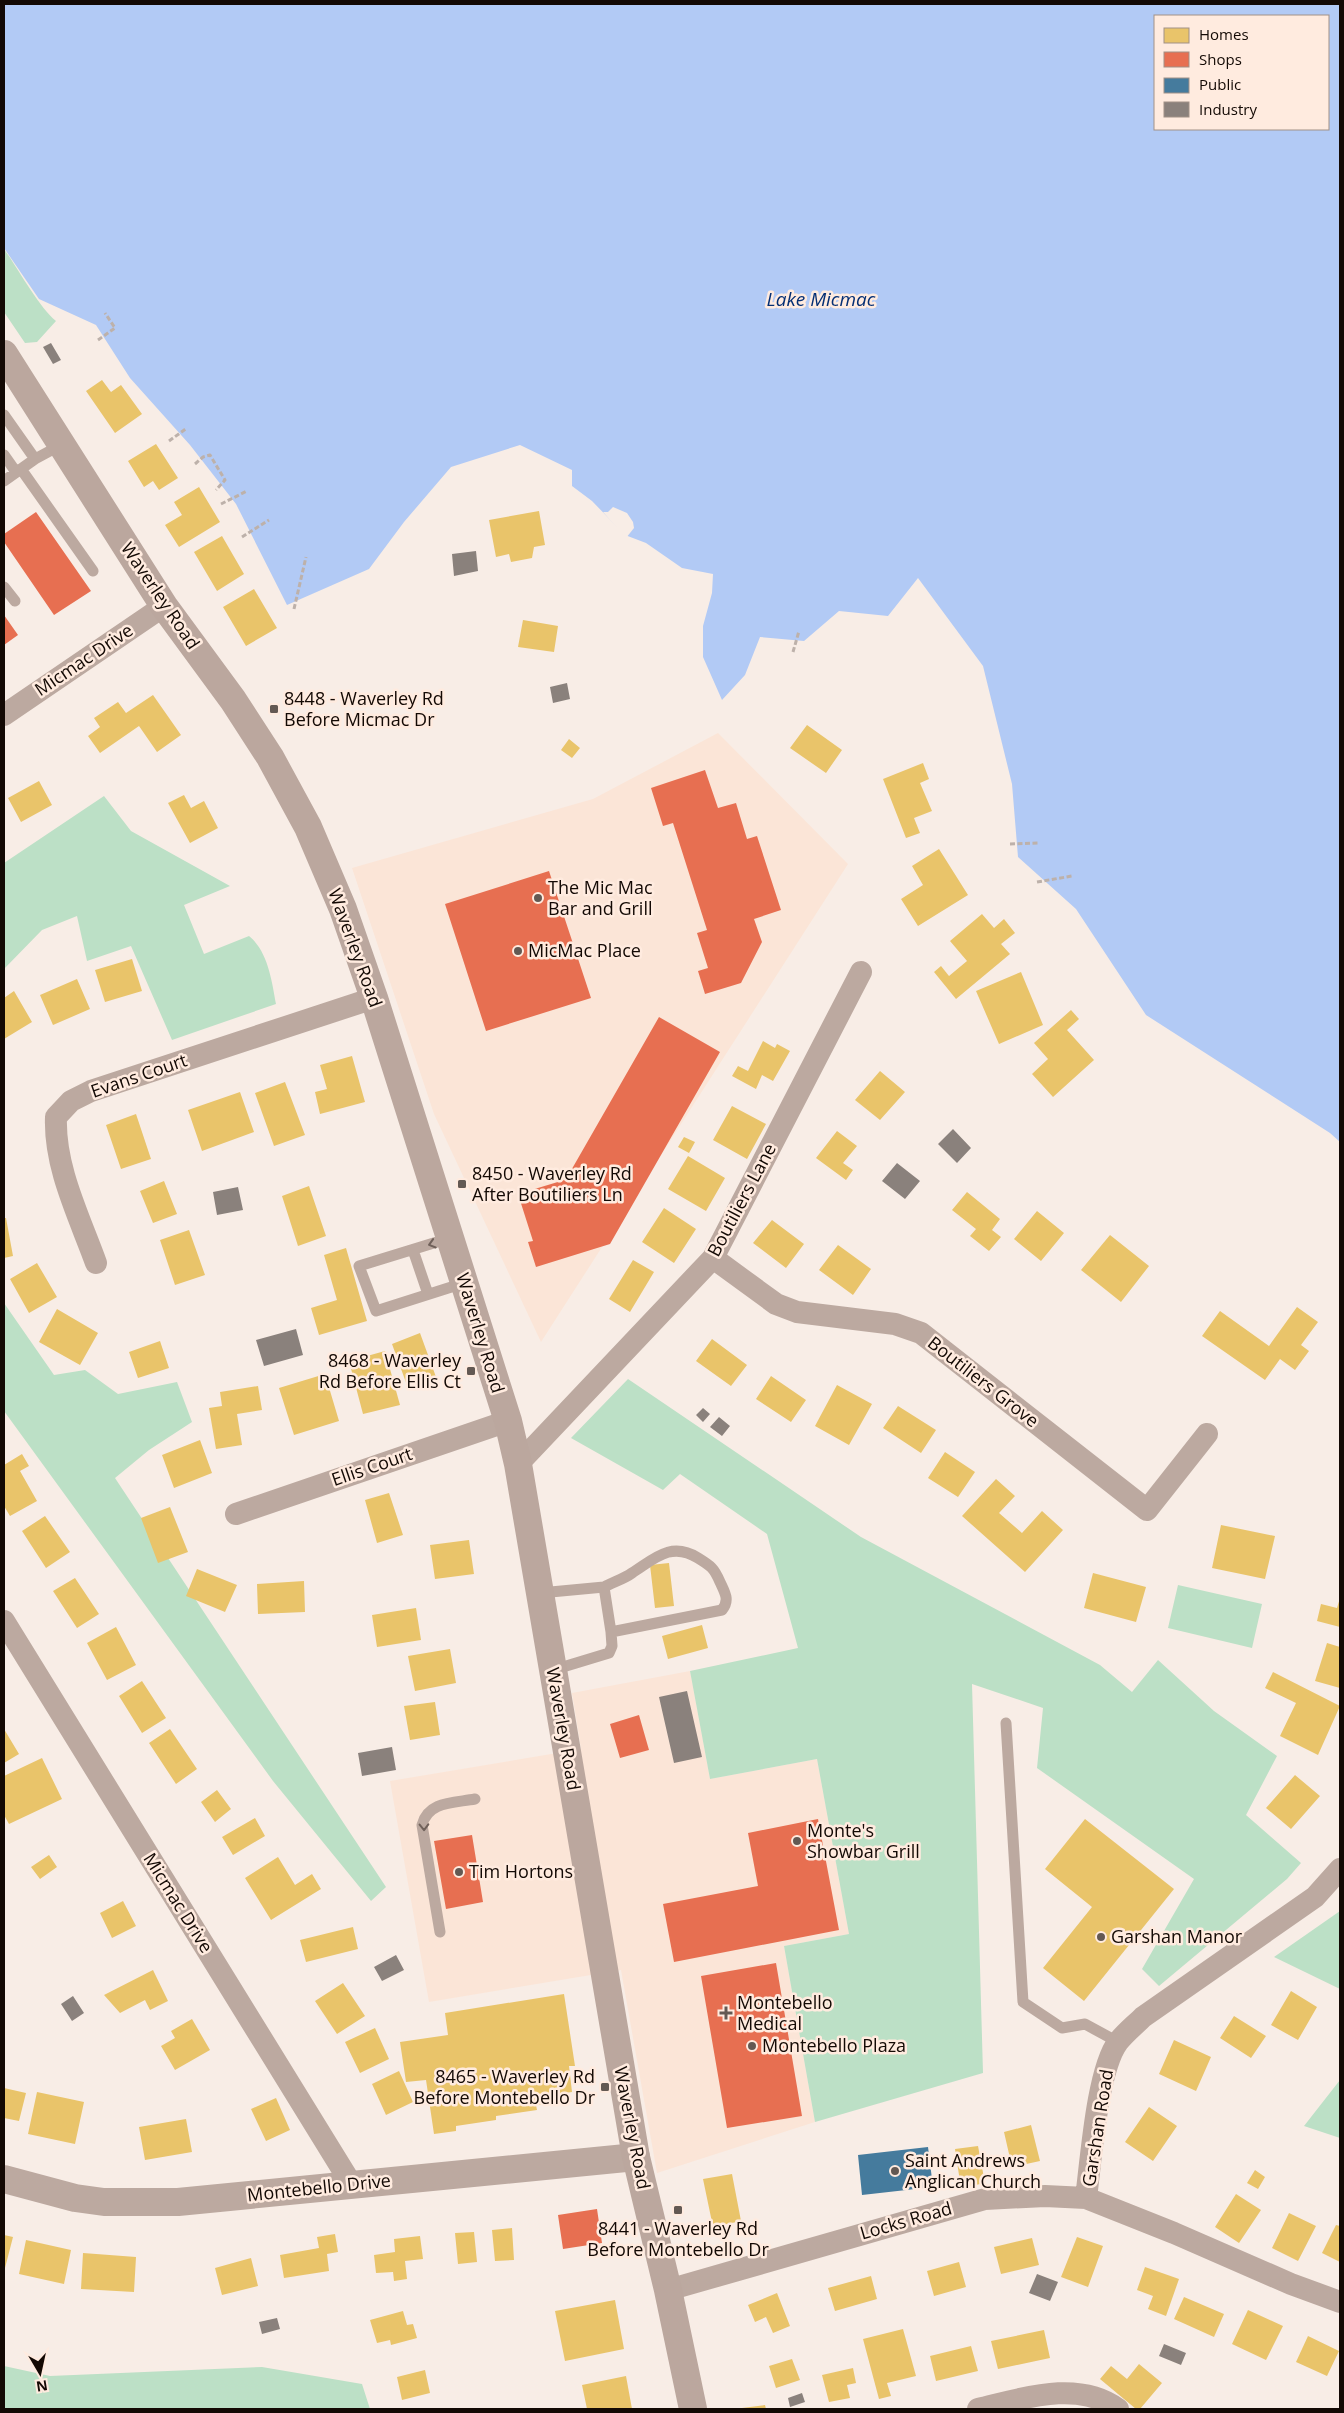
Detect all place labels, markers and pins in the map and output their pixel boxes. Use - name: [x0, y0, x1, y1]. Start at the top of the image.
- place label: 8448 - Waverley Rd Before Micmac Dr: [284, 686, 444, 731]
- marker: 8448 - Waverley Rd Before Micmac Dr: [268, 703, 280, 715]
- place label: The Mic Mac Bar and Grill: [548, 875, 653, 920]
- marker: The Mic Mac Bar and Grill: [532, 892, 544, 904]
- place label: MicMac Place: [528, 938, 641, 962]
- marker: MicMac Place: [512, 945, 524, 957]
- place label: 8450 - Waverley Rd After Boutiliers Ln: [472, 1161, 632, 1206]
- marker: 8450 - Waverley Rd After Boutiliers Ln: [456, 1178, 468, 1190]
- place label: 8468 - Waverley Rd Before Ellis Ct: [319, 1348, 462, 1393]
- marker: 8468 - Waverley Rd Before Ellis Ct: [465, 1365, 477, 1377]
- place label: Monte's Showbar Grill: [807, 1818, 920, 1863]
- marker: Monte's Showbar Grill: [791, 1835, 803, 1847]
- place label: Tim Hortons: [469, 1859, 573, 1883]
- marker: Tim Hortons: [453, 1866, 465, 1878]
- place label: Garshan Manor: [1111, 1924, 1243, 1948]
- marker: Garshan Manor: [1095, 1931, 1107, 1943]
- place label: Montebello Medical: [737, 1990, 833, 2035]
- marker: Montebello Medical: [719, 2006, 733, 2020]
- place label: Montebello Plaza: [762, 2033, 906, 2057]
- marker: Montebello Plaza: [746, 2040, 758, 2052]
- place label: 8465 - Waverley Rd Before Montebello Dr: [414, 2064, 596, 2109]
- marker: 8465 - Waverley Rd Before Montebello Dr: [599, 2081, 611, 2093]
- place label: Saint Andrews Anglican Church: [905, 2148, 1041, 2193]
- marker: Saint Andrews Anglican Church: [889, 2165, 901, 2177]
- marker: 8441 - Waverley Rd Before Montebello Dr: [672, 2204, 684, 2216]
- place label: 8441 - Waverley Rd Before Montebello Dr: [587, 2216, 769, 2261]

